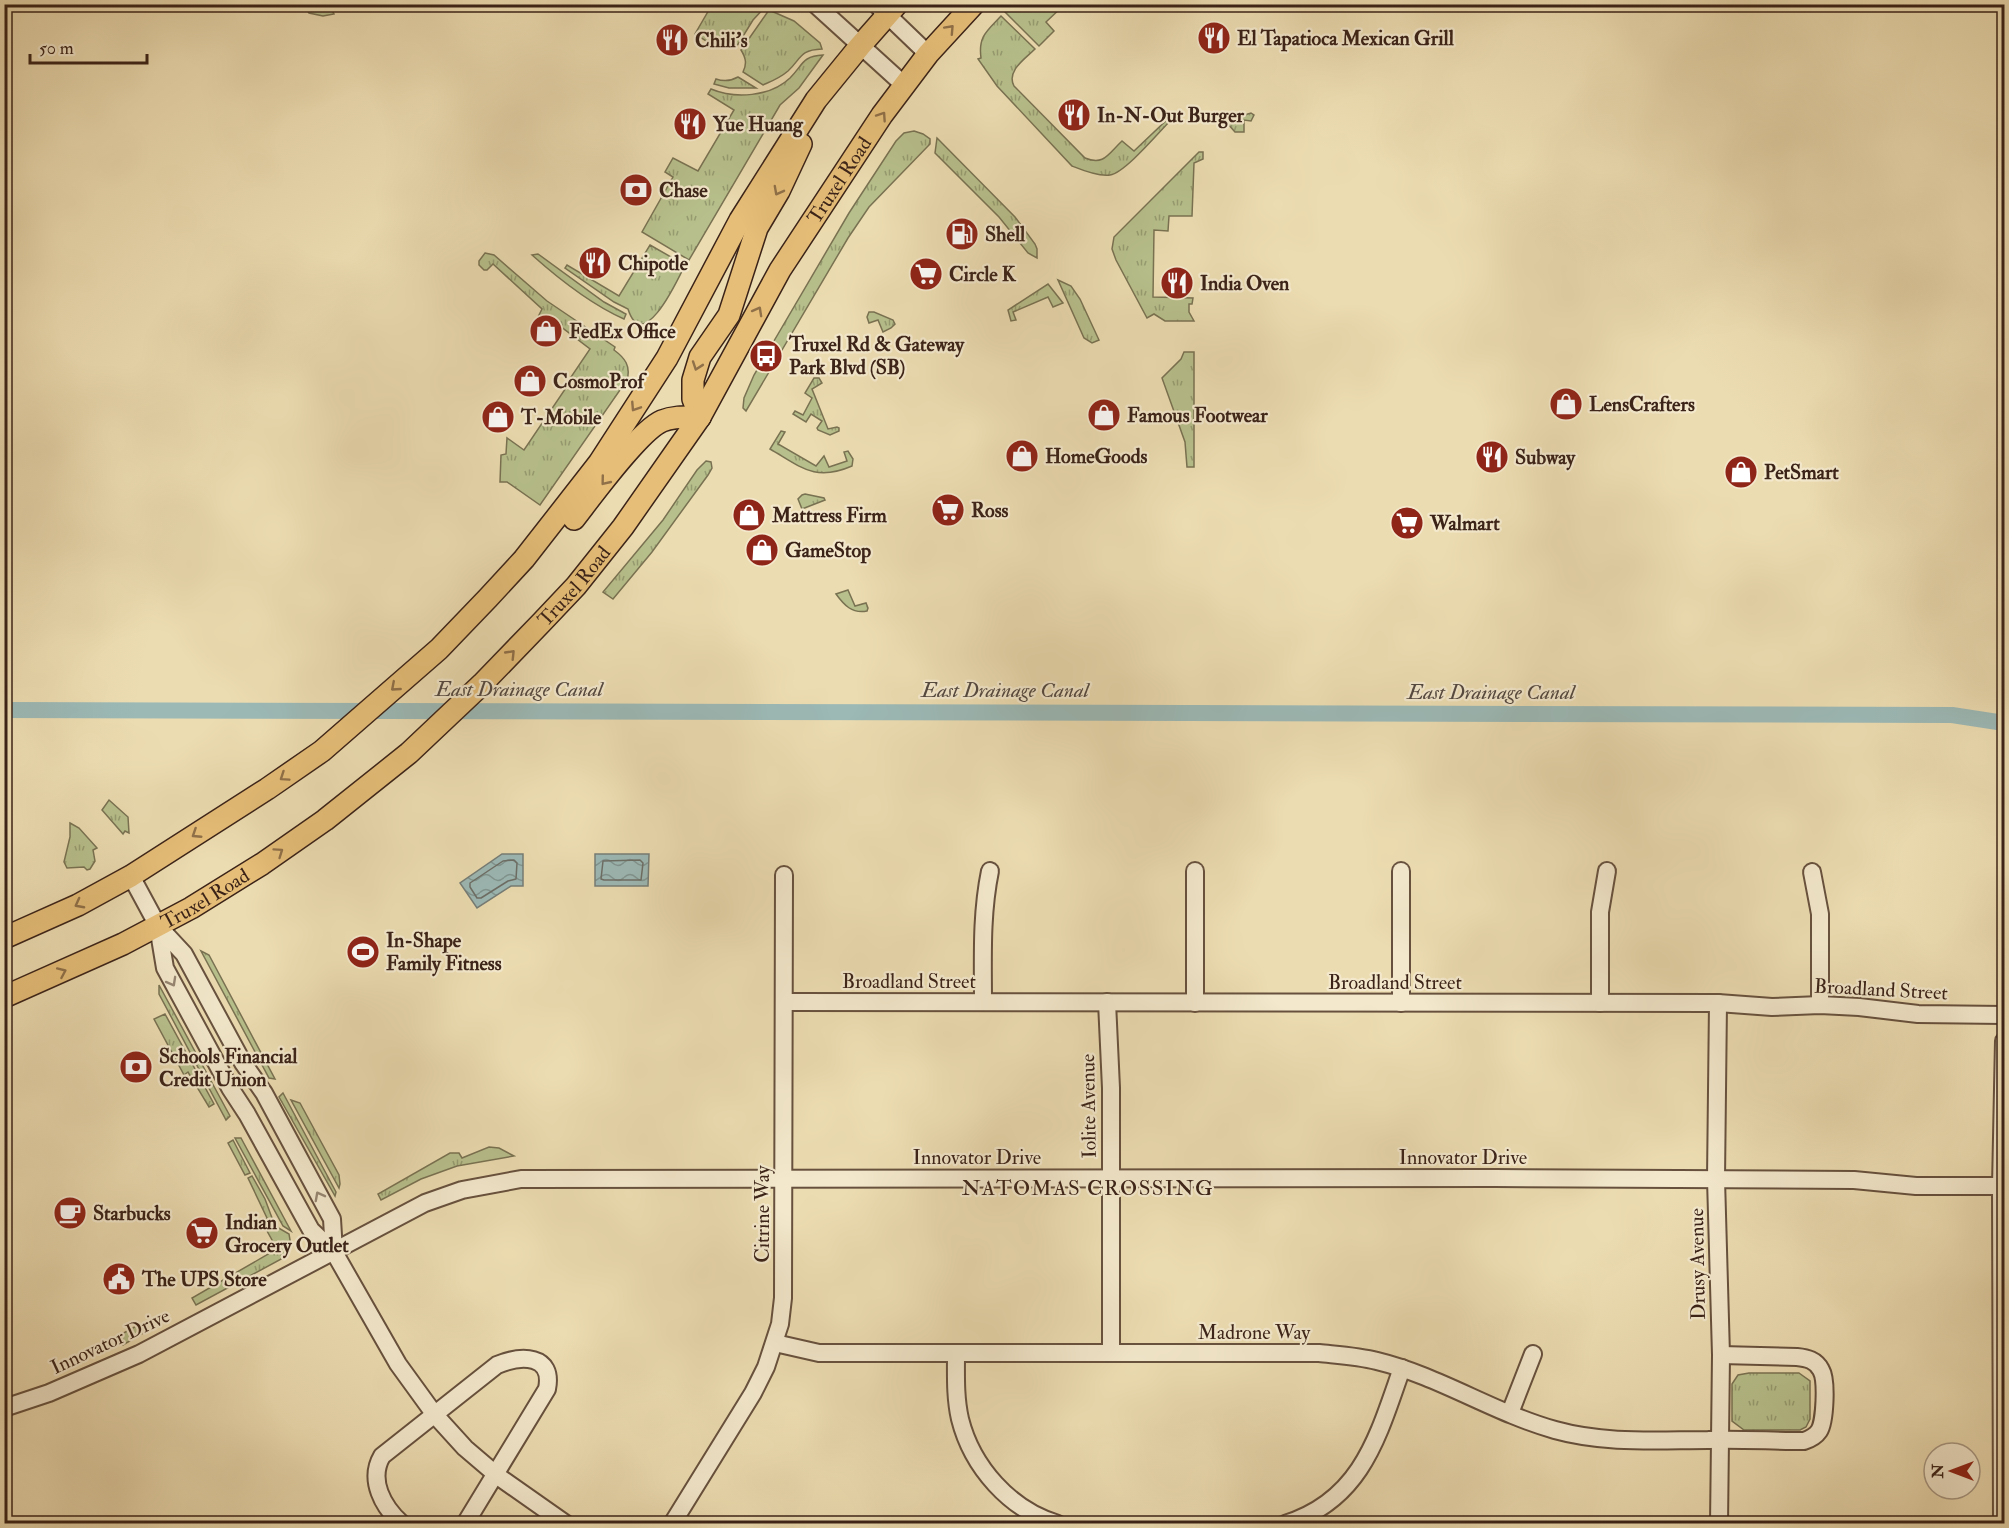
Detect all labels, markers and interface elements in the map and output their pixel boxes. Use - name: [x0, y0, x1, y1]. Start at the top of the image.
- restaurant icon: El Tapatioca Mexican Grill: [1196, 20, 1232, 56]
- restaurant icon: Chili's: [654, 22, 690, 58]
- one-way arrow: [943, 25, 954, 36]
- place label: El Tapatioca Mexican Grill: [1237, 26, 1455, 52]
- scale bar: [30, 27, 147, 65]
- place label: Chili's: [695, 28, 748, 53]
- text: 50 m: [39, 37, 74, 60]
- restaurant icon: In-N-Out Burger: [1056, 97, 1092, 133]
- place label: In-N-Out Burger: [1097, 103, 1245, 129]
- restaurant icon: Yue Huang: [672, 106, 708, 142]
- one-way arrow: [874, 111, 885, 122]
- place label: Yue Huang: [712, 112, 804, 138]
- street label: Truxel Road: [802, 132, 877, 228]
- bank icon: Chase: [618, 172, 654, 208]
- place label: Chase: [659, 178, 708, 203]
- one-way arrow: [774, 185, 785, 195]
- fuel station icon: Shell: [944, 216, 980, 252]
- place label: Shell: [985, 222, 1026, 247]
- restaurant icon: Chipotle: [577, 245, 613, 281]
- place label: Chipotle: [618, 251, 689, 277]
- supermarket icon: Circle K: [908, 256, 944, 292]
- place label: Circle K: [949, 262, 1017, 287]
- restaurant icon: India Oven: [1159, 265, 1195, 301]
- place label: India Oven: [1200, 271, 1290, 296]
- one-way arrow: [751, 306, 762, 317]
- shop icon: FedEx Office: [528, 313, 564, 349]
- place label: FedEx Office: [569, 319, 676, 344]
- place label: Truxel Rd & Gateway Park Blvd (SB): [788, 332, 965, 380]
- bus stop icon: Truxel Rd & Gateway Park Blvd (SB): [748, 338, 784, 374]
- one-way arrow: [692, 361, 705, 371]
- shop icon: CosmoProf: [512, 363, 548, 399]
- place label: CosmoProf: [553, 369, 647, 394]
- shop icon: LensCrafters: [1548, 386, 1584, 422]
- place label: LensCrafters: [1589, 392, 1695, 417]
- shop icon: Famous Footwear: [1086, 397, 1122, 433]
- shop icon: T-Mobile: [480, 399, 516, 435]
- one-way arrow: [631, 401, 643, 411]
- place label: Famous Footwear: [1127, 403, 1268, 428]
- place label: T-Mobile: [520, 405, 602, 430]
- shop icon: HomeGoods: [1004, 438, 1040, 474]
- restaurant icon: Subway: [1474, 439, 1510, 475]
- place label: HomeGoods: [1045, 444, 1147, 469]
- place label: Subway: [1515, 445, 1576, 471]
- shop icon: PetSmart: [1723, 454, 1759, 490]
- place label: PetSmart: [1764, 460, 1839, 485]
- one-way arrow: [601, 474, 612, 485]
- supermarket icon: Ross: [930, 492, 966, 528]
- shop icon: Mattress Firm: [731, 497, 767, 533]
- place label: Ross: [971, 498, 1009, 523]
- place label: Mattress Firm: [771, 503, 887, 528]
- supermarket icon: Walmart: [1389, 505, 1425, 541]
- place label: Walmart: [1429, 511, 1500, 536]
- shop icon: GameStop: [744, 532, 780, 568]
- place label: GameStop: [785, 538, 871, 564]
- street label: Truxel Road: [532, 541, 616, 632]
- one-way arrow: [504, 650, 515, 661]
- water label: East Drainage Canal: [433, 676, 605, 703]
- water label: East Drainage Canal: [919, 677, 1091, 704]
- water label: East Drainage Canal: [1405, 679, 1577, 706]
- one-way arrow: [391, 680, 402, 691]
- one-way arrow: [280, 770, 290, 782]
- one-way arrow: [191, 827, 202, 838]
- one-way arrow: [273, 848, 284, 859]
- street label: Truxel Road: [157, 863, 254, 935]
- one-way arrow: [75, 897, 86, 908]
- place label: In-Shape Family Fitness: [386, 928, 502, 977]
- sports icon: In-Shape Family Fitness: [345, 934, 381, 970]
- one-way arrow: [56, 967, 67, 979]
- street label: Broadland Street: [842, 969, 976, 994]
- street label: Broadland Street: [1328, 970, 1462, 995]
- street label: Broadland Street: [1813, 974, 1949, 1006]
- one-way arrow: [165, 975, 176, 986]
- place label: Schools Financial Credit Union: [159, 1044, 298, 1092]
- bank icon: Schools Financial Credit Union: [118, 1049, 154, 1085]
- street label: Iolite Avenue: [1075, 1053, 1102, 1159]
- street label: Innovator Drive: [913, 1145, 1041, 1170]
- street label: Innovator Drive: [1399, 1145, 1527, 1170]
- street label: Citrine Way: [750, 1164, 775, 1263]
- district label: NATOMAS CROSSING: [962, 1175, 1214, 1202]
- one-way arrow: [315, 1192, 326, 1202]
- cafe icon: Starbucks: [52, 1195, 88, 1231]
- place label: Starbucks: [93, 1201, 171, 1226]
- street label: Drusy Avenue: [1684, 1208, 1711, 1320]
- place label: Indian Grocery Outlet: [225, 1210, 349, 1259]
- supermarket icon: Indian Grocery Outlet: [184, 1215, 220, 1251]
- public building icon: The UPS Store: [101, 1261, 137, 1297]
- place label: The UPS Store: [141, 1267, 267, 1292]
- street label: Innovator Drive: [47, 1303, 174, 1380]
- street label: Madrone Way: [1198, 1320, 1312, 1345]
- north arrow: [1922, 1441, 1982, 1501]
- text: N: [1928, 1463, 1948, 1479]

